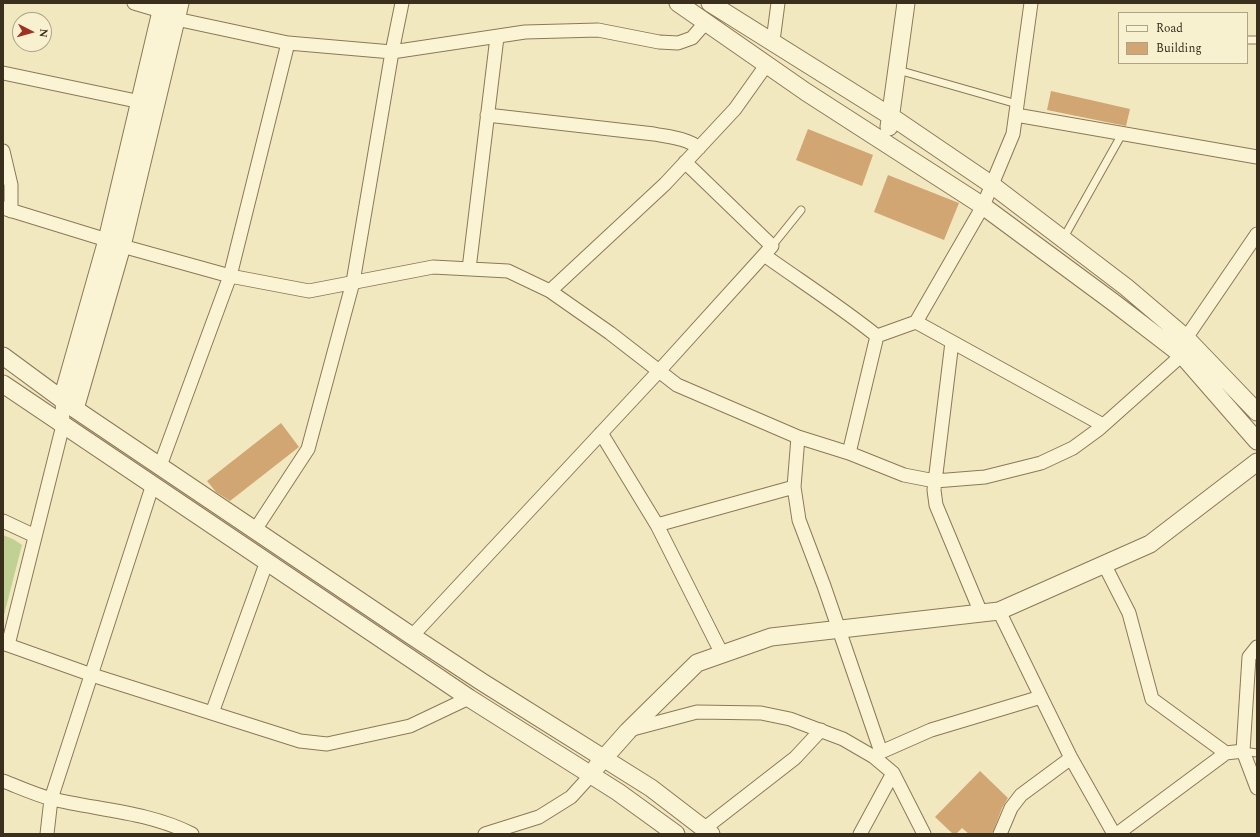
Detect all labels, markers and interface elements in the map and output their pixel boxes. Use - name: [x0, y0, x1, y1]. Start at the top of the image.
- north arrow: [12, 12, 52, 52]
- legend: [1118, 12, 1248, 64]
- text: Road: [1156, 19, 1183, 38]
- text: N: [35, 28, 52, 39]
- text: Building: [1156, 39, 1202, 58]

